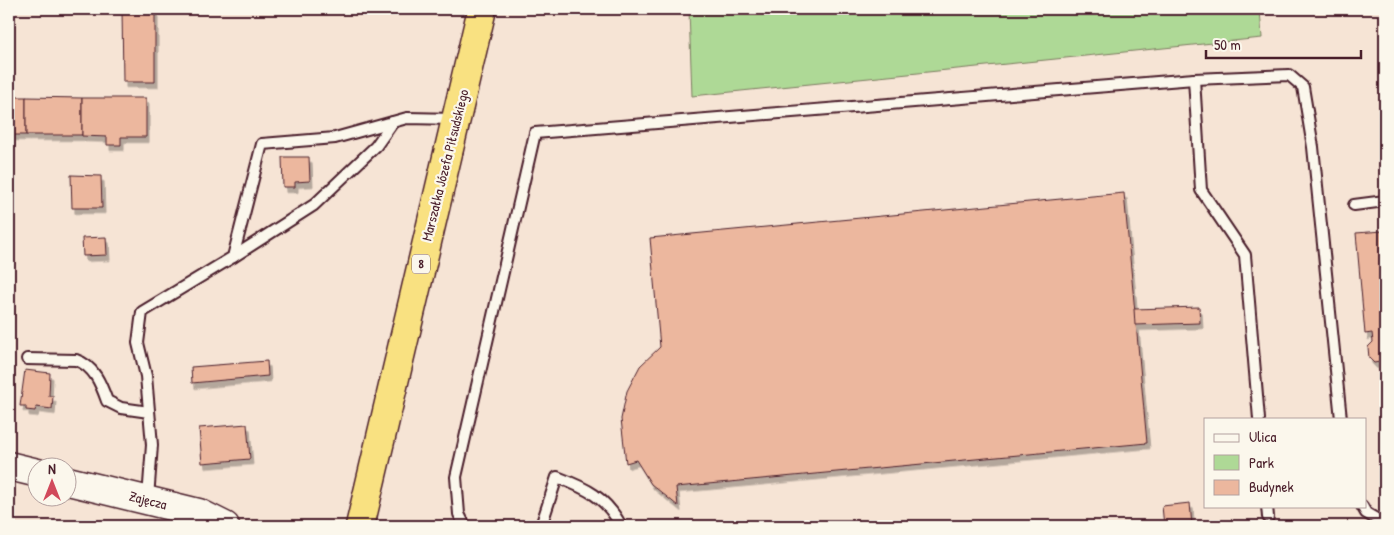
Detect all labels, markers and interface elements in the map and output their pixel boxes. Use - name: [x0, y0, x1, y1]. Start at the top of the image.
- scale bar: [1206, 28, 1362, 60]
- text: 50 m: [1214, 34, 1241, 55]
- street label: Marszałka Józefa Piłsudskiego: [416, 87, 474, 243]
- road number: 8: [412, 254, 430, 274]
- legend: [1204, 418, 1366, 508]
- text: Ulica: [1249, 426, 1276, 447]
- text: Park: [1249, 452, 1274, 473]
- north arrow: [28, 458, 78, 508]
- text: N: [48, 459, 56, 478]
- text: Budynek: [1249, 476, 1294, 497]
- street label: Zajęcza: [127, 486, 170, 514]

